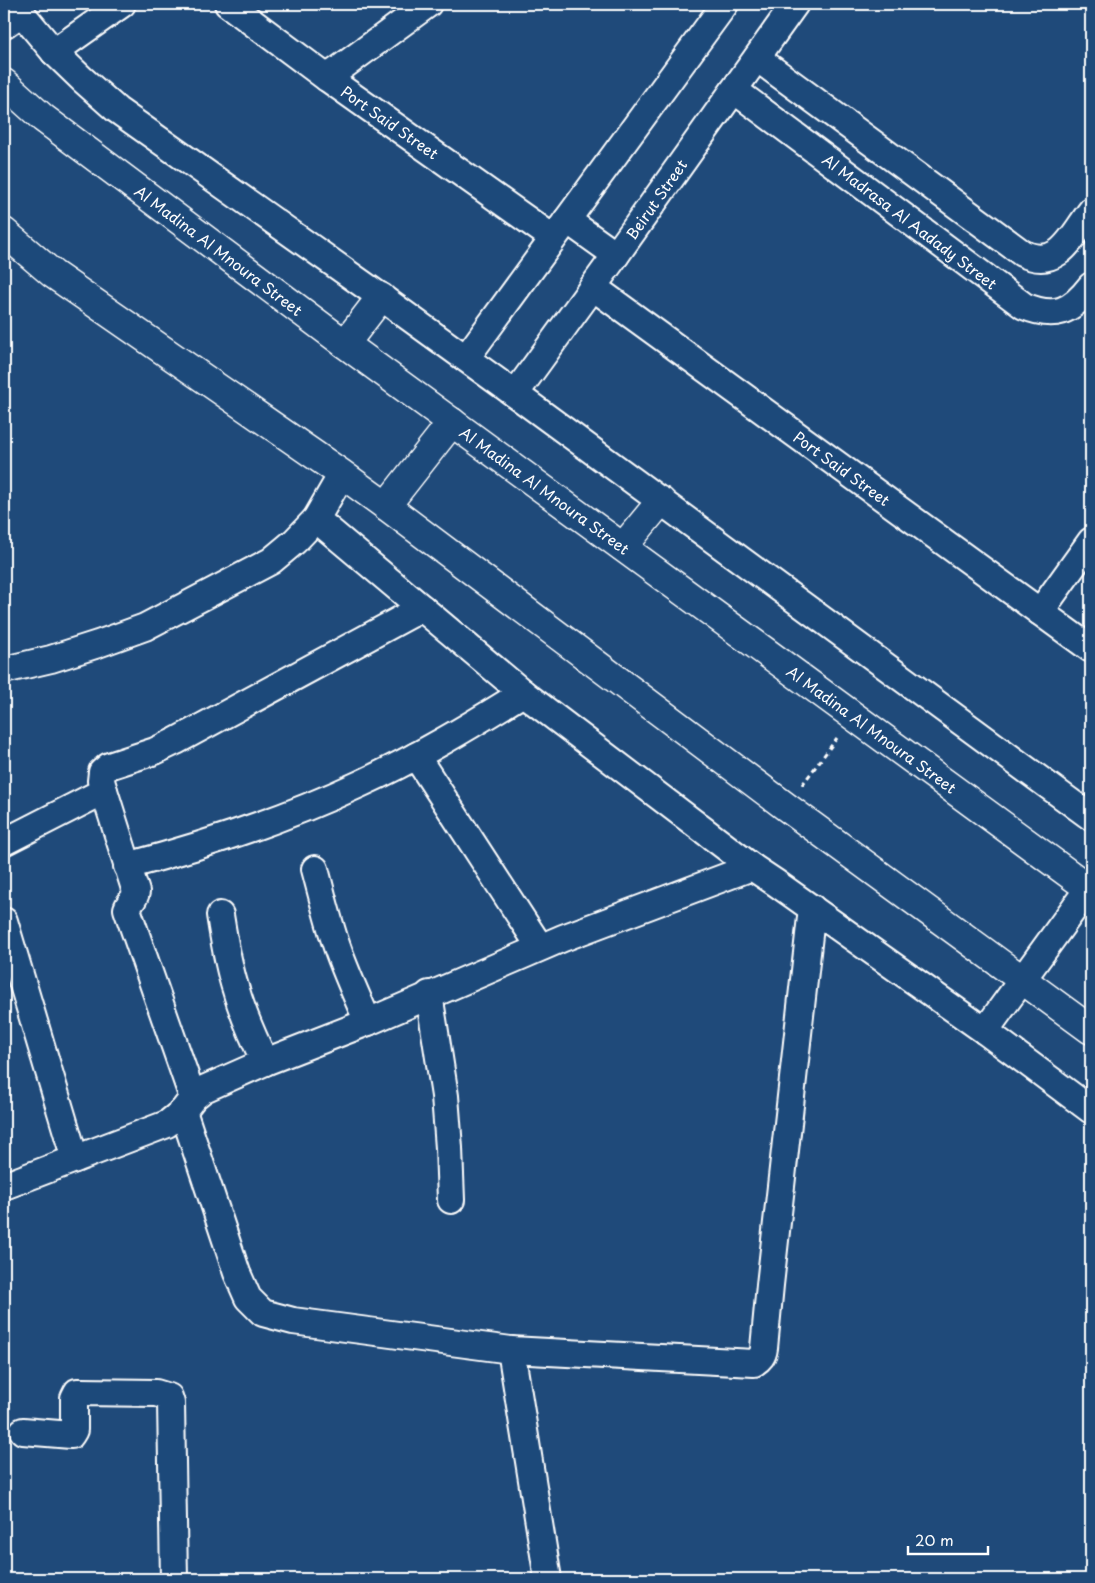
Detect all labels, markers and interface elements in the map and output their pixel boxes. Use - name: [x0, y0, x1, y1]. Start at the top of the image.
- street label: Port Said Street: [337, 80, 443, 164]
- street label: Al Madrasa Al Aadady Street: [818, 148, 1002, 294]
- street label: Beirut Street: [620, 154, 692, 244]
- street label: Al Madina Al Mnoura Street: [130, 179, 308, 321]
- street label: Al Madina Al Mnoura Street: [455, 420, 635, 560]
- street label: Port Said Street: [789, 425, 895, 511]
- street label: Al Madina Al Mnoura Street: [782, 659, 962, 799]
- scale bar: [908, 1523, 988, 1555]
- text: 20 m: [915, 1528, 954, 1551]

